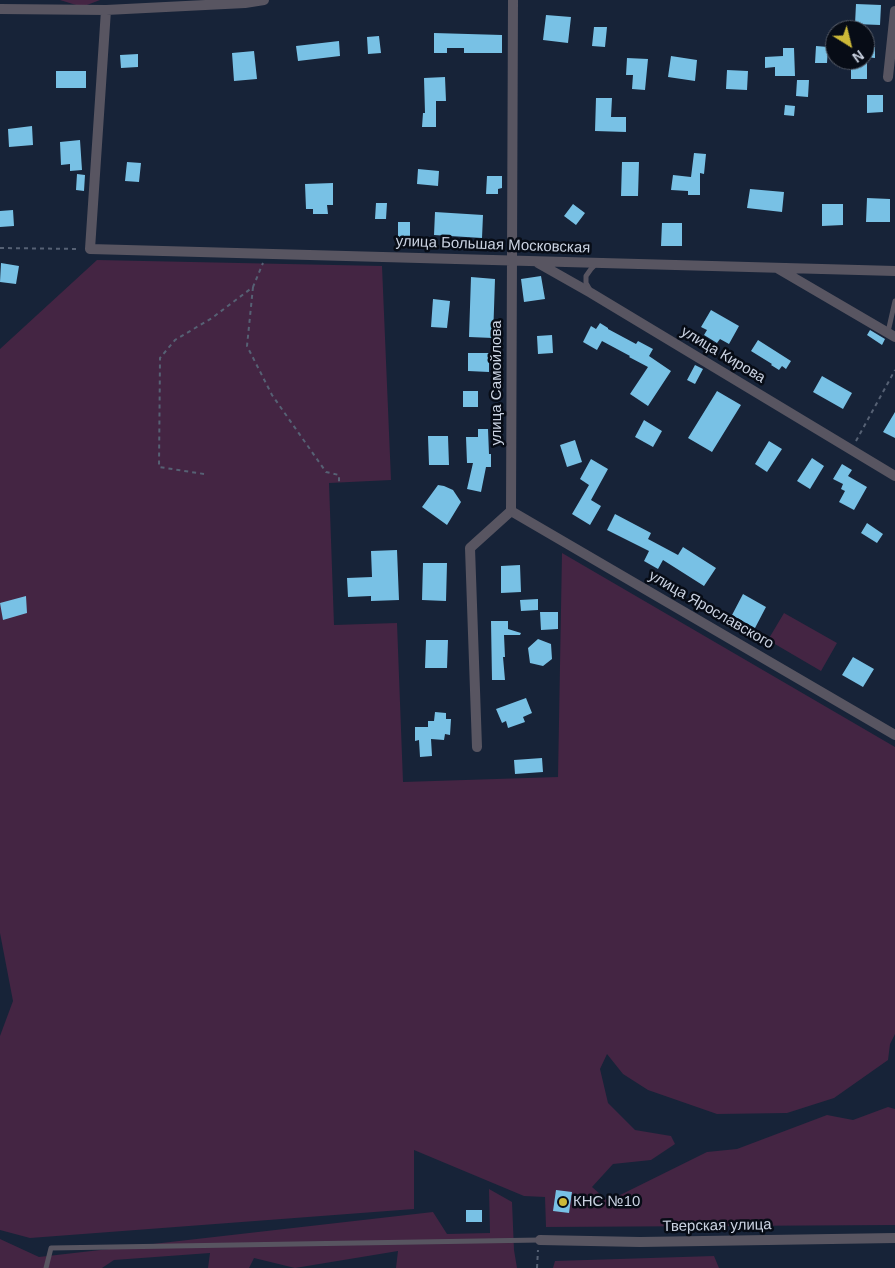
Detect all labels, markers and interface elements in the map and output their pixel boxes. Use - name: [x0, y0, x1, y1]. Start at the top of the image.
- north arrow: [825, 20, 875, 70]
- text: N: [849, 47, 867, 66]
- street label: улица Большая Московская: [395, 233, 591, 257]
- street label: улица Самойлова: [488, 320, 506, 446]
- street label: улица Кирова: [678, 323, 768, 387]
- street label: улица Ярославского: [645, 567, 777, 653]
- place label: КНС №10: [573, 1193, 640, 1211]
- marker: КНС №10: [557, 1196, 569, 1208]
- street label: Тверская улица: [662, 1216, 772, 1236]

